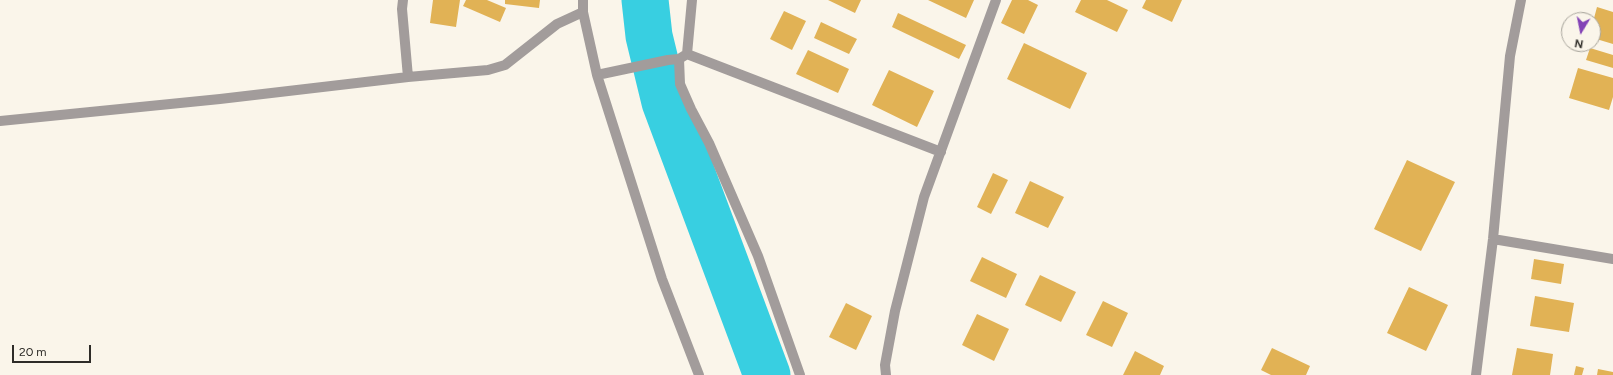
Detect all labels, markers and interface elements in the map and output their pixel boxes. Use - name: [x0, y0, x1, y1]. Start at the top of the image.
- north arrow: [1561, 12, 1601, 52]
- text: N: [1574, 36, 1584, 50]
- scale bar: [14, 337, 93, 363]
- text: 20 m: [19, 345, 47, 359]

